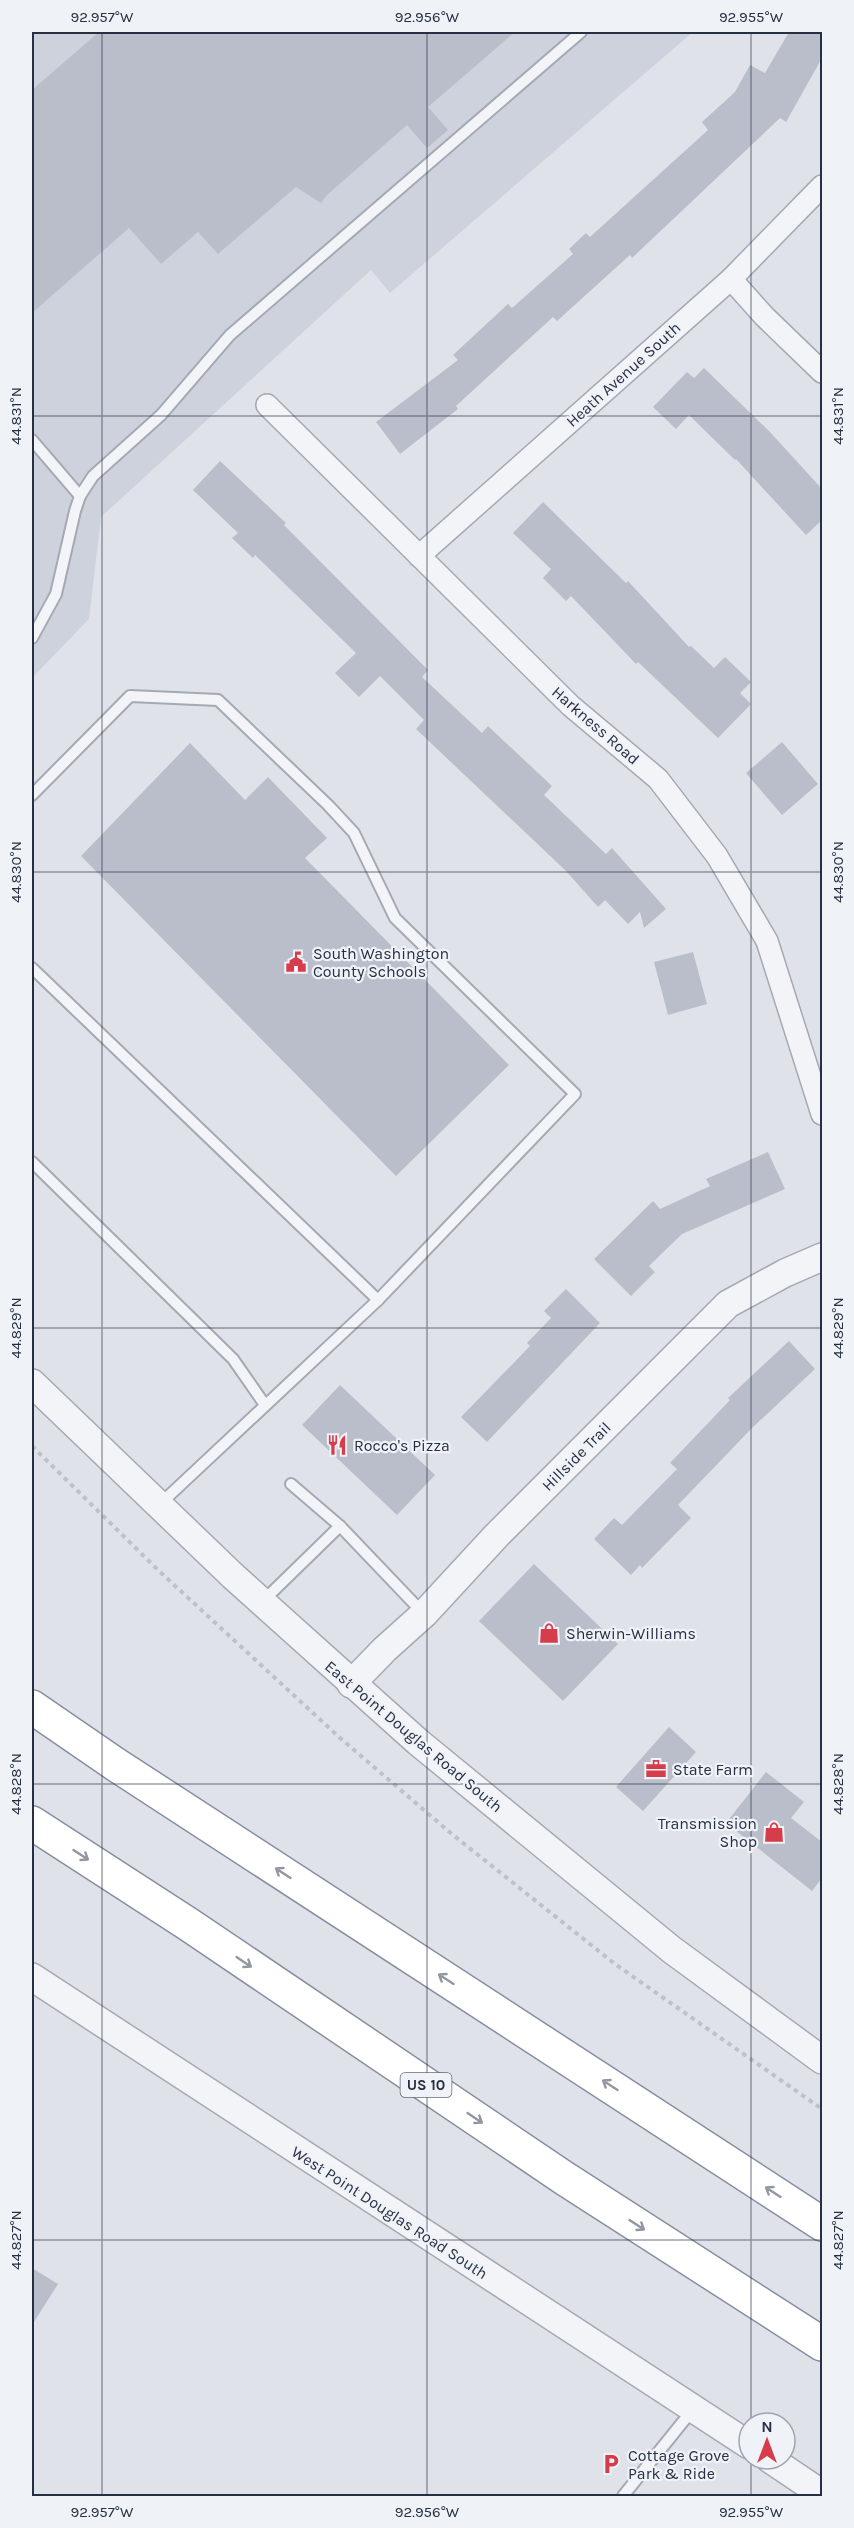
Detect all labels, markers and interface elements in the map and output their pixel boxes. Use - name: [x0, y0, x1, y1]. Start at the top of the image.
- text: 92.957°W: [71, 8, 134, 26]
- text: 92.956°W: [395, 8, 460, 26]
- text: 92.955°W: [719, 8, 784, 26]
- street label: Heath Avenue South: [562, 318, 684, 431]
- text: 44.831°N: [7, 387, 25, 445]
- text: 44.831°N: [829, 387, 847, 445]
- street label: Harkness Road: [548, 682, 643, 769]
- text: 44.830°N: [7, 841, 25, 903]
- text: 44.830°N: [829, 841, 847, 903]
- place label: South Washington County Schools: [313, 944, 449, 981]
- public building icon: South Washington County Schools: [284, 950, 308, 974]
- text: 44.829°N: [7, 1297, 25, 1359]
- text: 44.829°N: [829, 1297, 847, 1359]
- street label: Hillside Trail: [538, 1418, 615, 1495]
- restaurant icon: Rocco's Pizza: [325, 1433, 349, 1457]
- place label: Rocco's Pizza: [354, 1436, 450, 1455]
- shop icon: Sherwin-Williams: [537, 1621, 561, 1645]
- place label: Sherwin-Williams: [566, 1624, 696, 1643]
- street label: East Point Douglas Road South: [321, 1657, 506, 1816]
- text: 44.828°N: [7, 1753, 25, 1815]
- text: 44.828°N: [829, 1753, 847, 1815]
- office icon: State Farm: [644, 1757, 668, 1781]
- place label: State Farm: [673, 1760, 753, 1779]
- place label: Transmission Shop: [658, 1814, 757, 1851]
- shop icon: Transmission Shop: [762, 1820, 786, 1844]
- one-way arrow: [72, 1848, 89, 1861]
- one-way arrow: [275, 1867, 292, 1879]
- one-way arrow: [235, 1956, 251, 1968]
- one-way arrow: [438, 1973, 455, 1986]
- road number: US 10: [400, 2073, 452, 2097]
- one-way arrow: [602, 2079, 619, 2091]
- one-way arrow: [466, 2112, 482, 2124]
- street label: West Point Douglas Road South: [288, 2142, 491, 2283]
- one-way arrow: [765, 2185, 782, 2198]
- text: 44.827°N: [7, 2210, 25, 2270]
- text: 44.827°N: [829, 2210, 847, 2270]
- one-way arrow: [629, 2219, 646, 2232]
- north arrow: [737, 2411, 797, 2471]
- text: N: [761, 2417, 773, 2436]
- place label: Cottage Grove Park & Ride: [628, 2446, 730, 2483]
- parking icon: Cottage Grove Park & Ride: [599, 2452, 623, 2476]
- text: 92.957°W: [71, 2503, 134, 2521]
- text: 92.956°W: [395, 2503, 460, 2521]
- text: 92.955°W: [719, 2503, 784, 2521]

